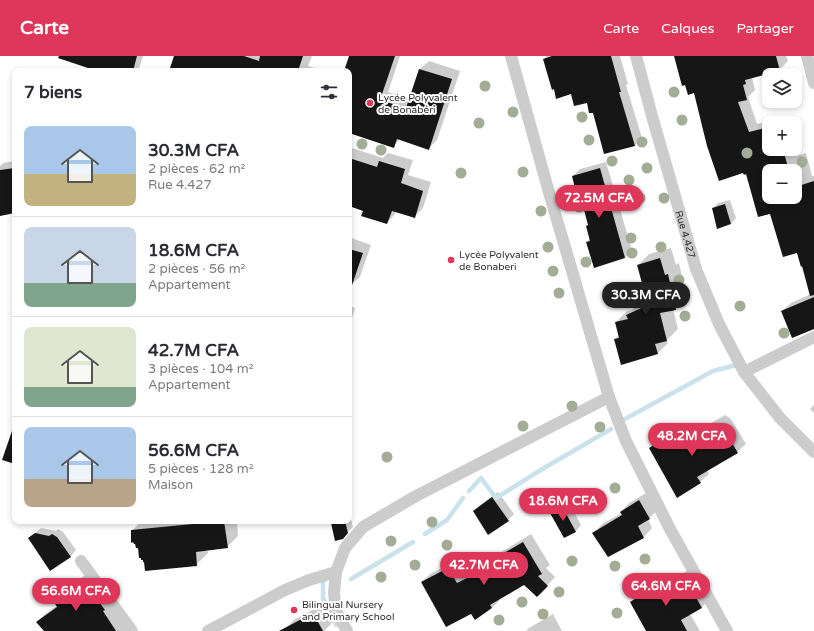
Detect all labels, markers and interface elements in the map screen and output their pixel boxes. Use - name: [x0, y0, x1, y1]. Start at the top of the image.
- text: Carte: [20, 17, 69, 39]
- text: Carte: [603, 20, 639, 37]
- text: Calques: [661, 20, 714, 37]
- text: Partager: [736, 20, 794, 37]
- map controls: [762, 68, 802, 204]
- button: layers: [762, 68, 802, 108]
- icon: filters: [318, 81, 340, 103]
- text: 7 biens: [24, 82, 82, 103]
- place label: Lycée Polyvalent de Bonabéri: [378, 92, 458, 116]
- marker: Lycée Polyvalent de Bonabéri: [365, 98, 375, 108]
- button: +: [762, 116, 802, 156]
- text: 30.3M CFA: [148, 140, 239, 161]
- icon: home: [56, 142, 104, 190]
- text: 2 pièces · 62 m²: [148, 161, 245, 177]
- button: −: [762, 164, 802, 204]
- text: Rue 4.427: [148, 177, 212, 193]
- pin: 72.5M CFA: [553, 185, 645, 219]
- text: 72.5M CFA: [564, 190, 634, 206]
- street label: Rue 4.427: [672, 209, 698, 260]
- text: 18.6M CFA: [148, 240, 239, 261]
- icon: home: [56, 243, 104, 291]
- place label: Lycée Polyvalent de Bonaberi: [459, 249, 539, 273]
- marker: Lycée Polyvalent de Bonaberi: [446, 255, 456, 265]
- text: 2 pièces · 56 m²: [148, 261, 245, 277]
- text: Appartement: [148, 277, 231, 293]
- pin: 30.3M CFA: [600, 282, 692, 316]
- text: 30.3M CFA: [611, 287, 681, 303]
- text: 42.7M CFA: [148, 340, 239, 361]
- icon: home: [56, 343, 104, 391]
- text: 3 pièces · 104 m²: [148, 361, 254, 377]
- text: Appartement: [148, 377, 231, 393]
- pin: 48.2M CFA: [646, 423, 738, 457]
- text: 48.2M CFA: [657, 428, 727, 444]
- text: 56.6M CFA: [148, 440, 239, 461]
- icon: home: [56, 443, 104, 491]
- text: 5 pièces · 128 m²: [148, 461, 254, 477]
- text: Maison: [148, 477, 193, 493]
- pin: 18.6M CFA: [517, 488, 609, 522]
- text: 18.6M CFA: [528, 493, 598, 509]
- pin: 42.7M CFA: [438, 552, 530, 586]
- text: 42.7M CFA: [449, 557, 519, 573]
- pin: 64.6M CFA: [620, 573, 712, 607]
- pin: 56.6M CFA: [30, 578, 122, 612]
- text: 64.6M CFA: [631, 578, 701, 594]
- text: 56.6M CFA: [41, 583, 111, 599]
- place label: Bilingual Nursery and Primary School: [302, 599, 394, 623]
- marker: Bilingual Nursery and Primary School: [289, 605, 299, 615]

